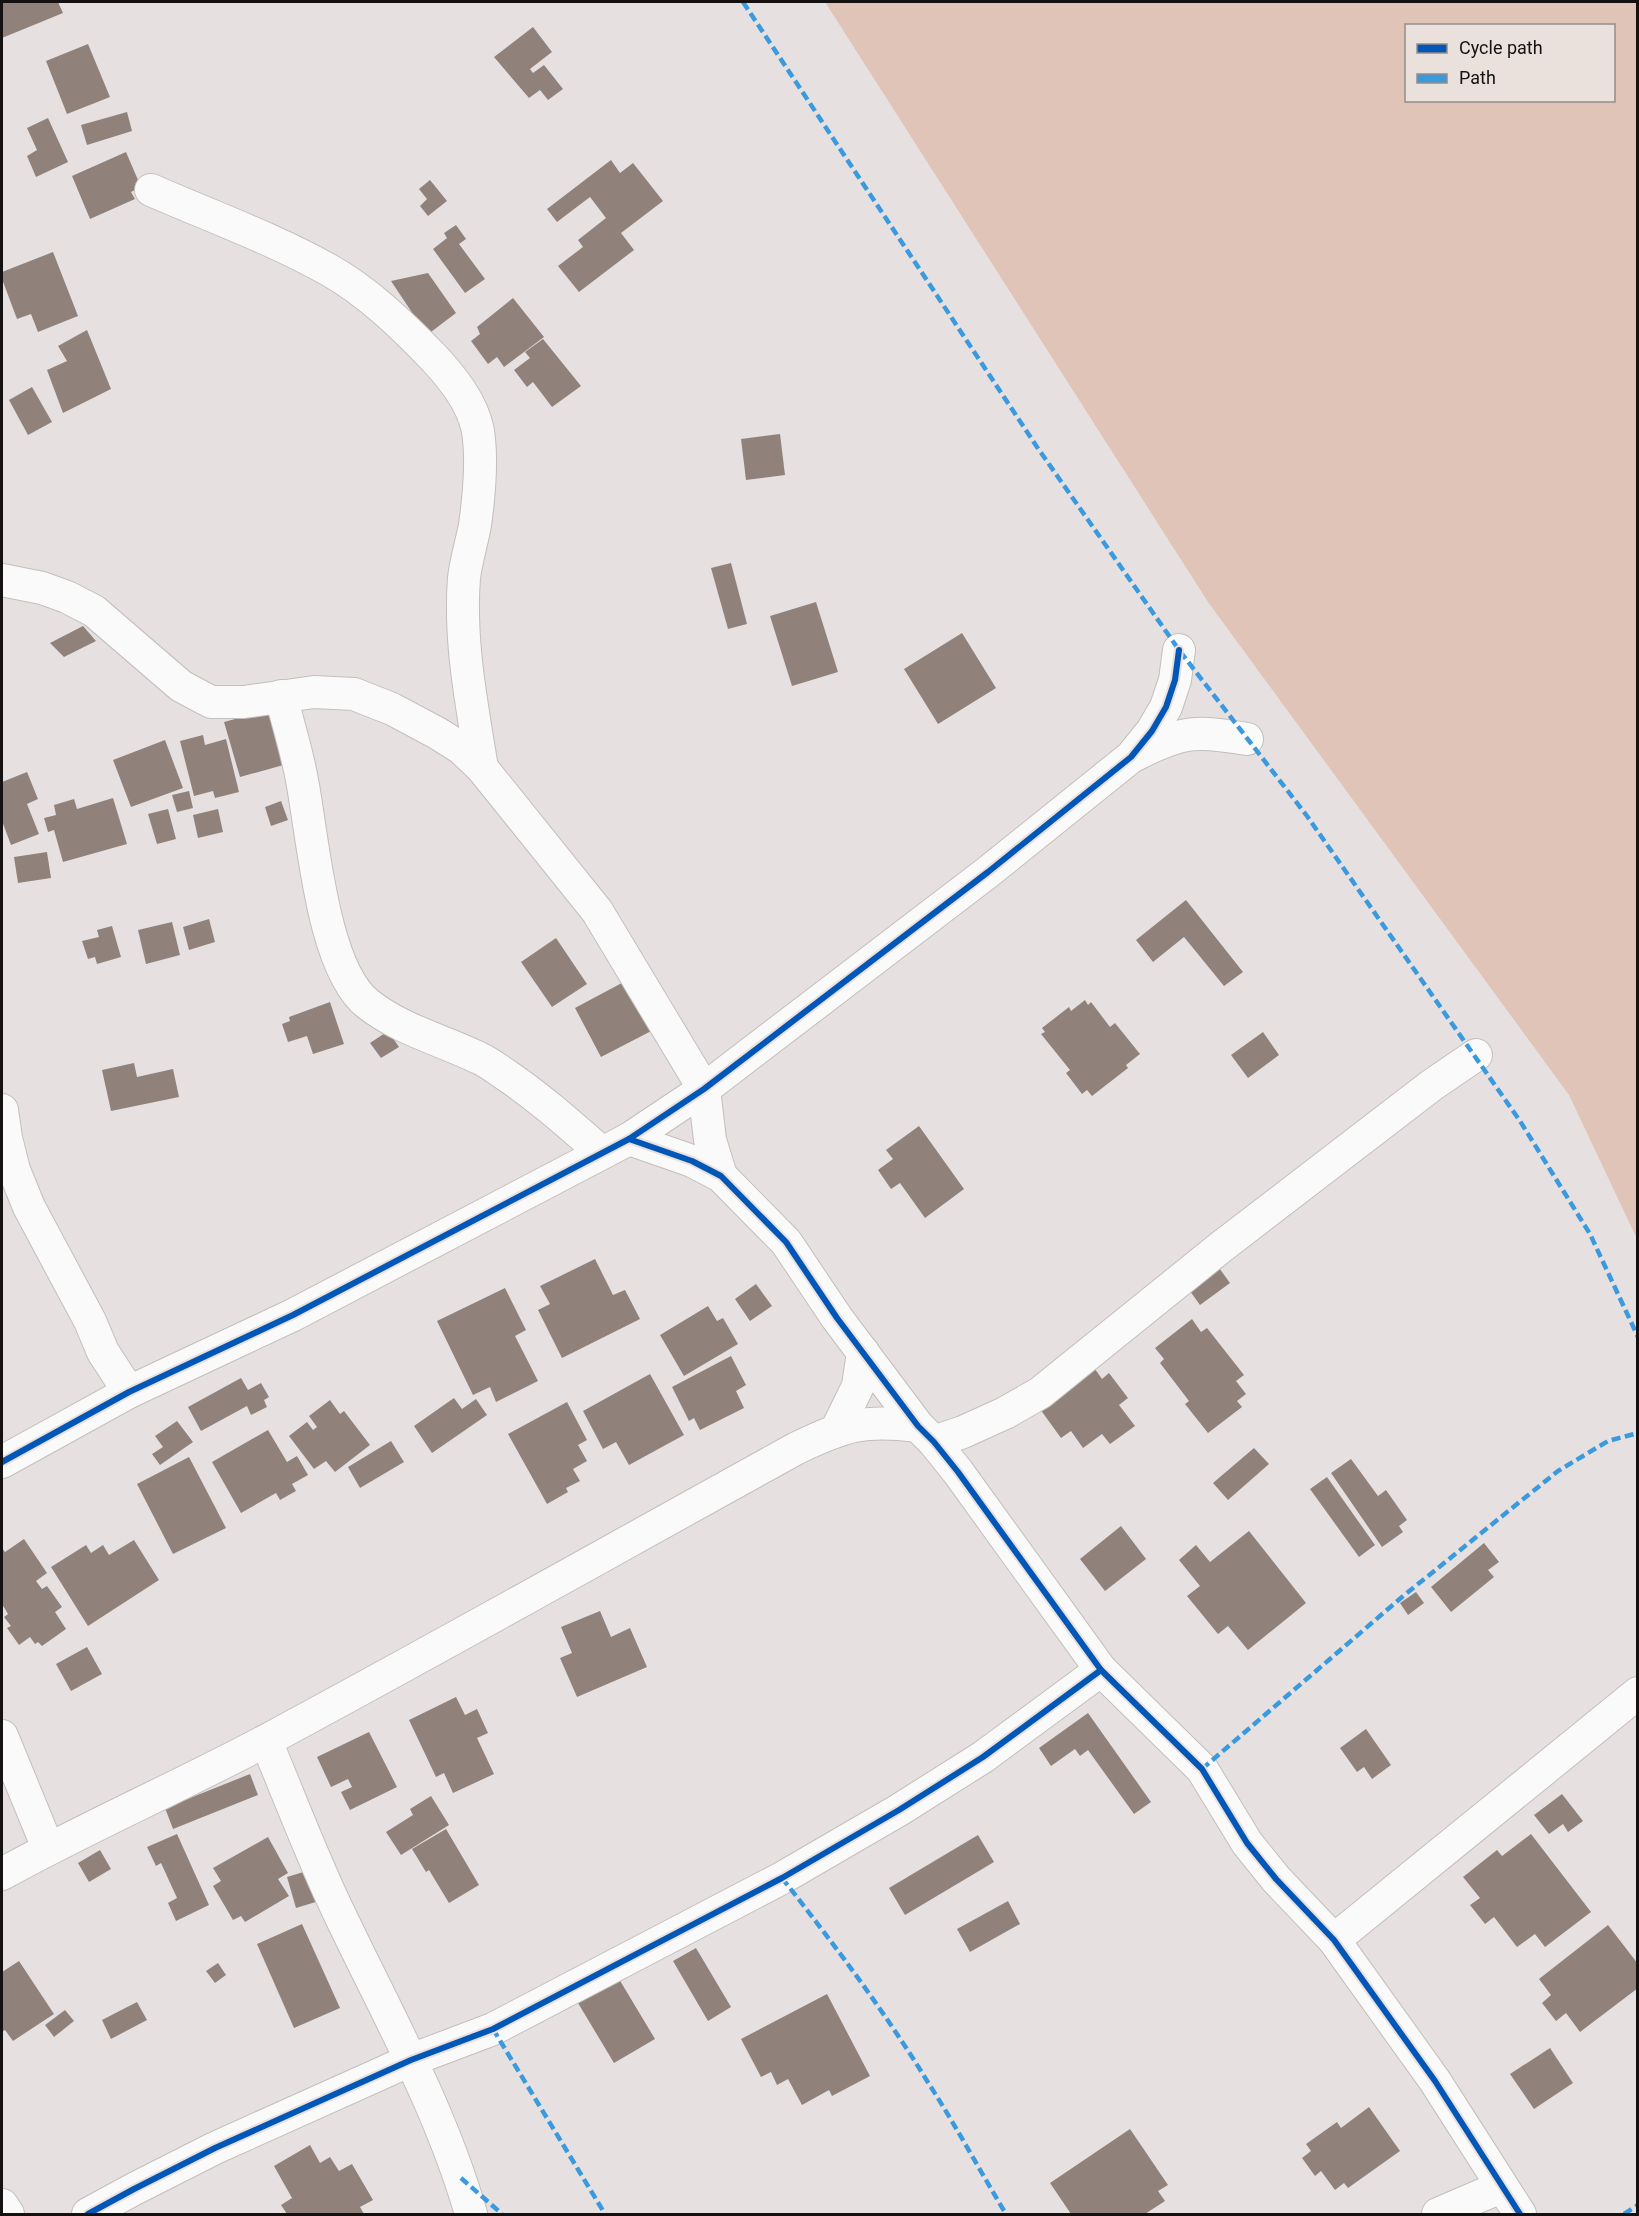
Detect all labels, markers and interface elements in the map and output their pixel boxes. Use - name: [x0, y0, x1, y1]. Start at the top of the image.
- legend: [1405, 24, 1615, 102]
- text: Cycle path: [1459, 37, 1543, 58]
- text: Path: [1459, 67, 1496, 88]

